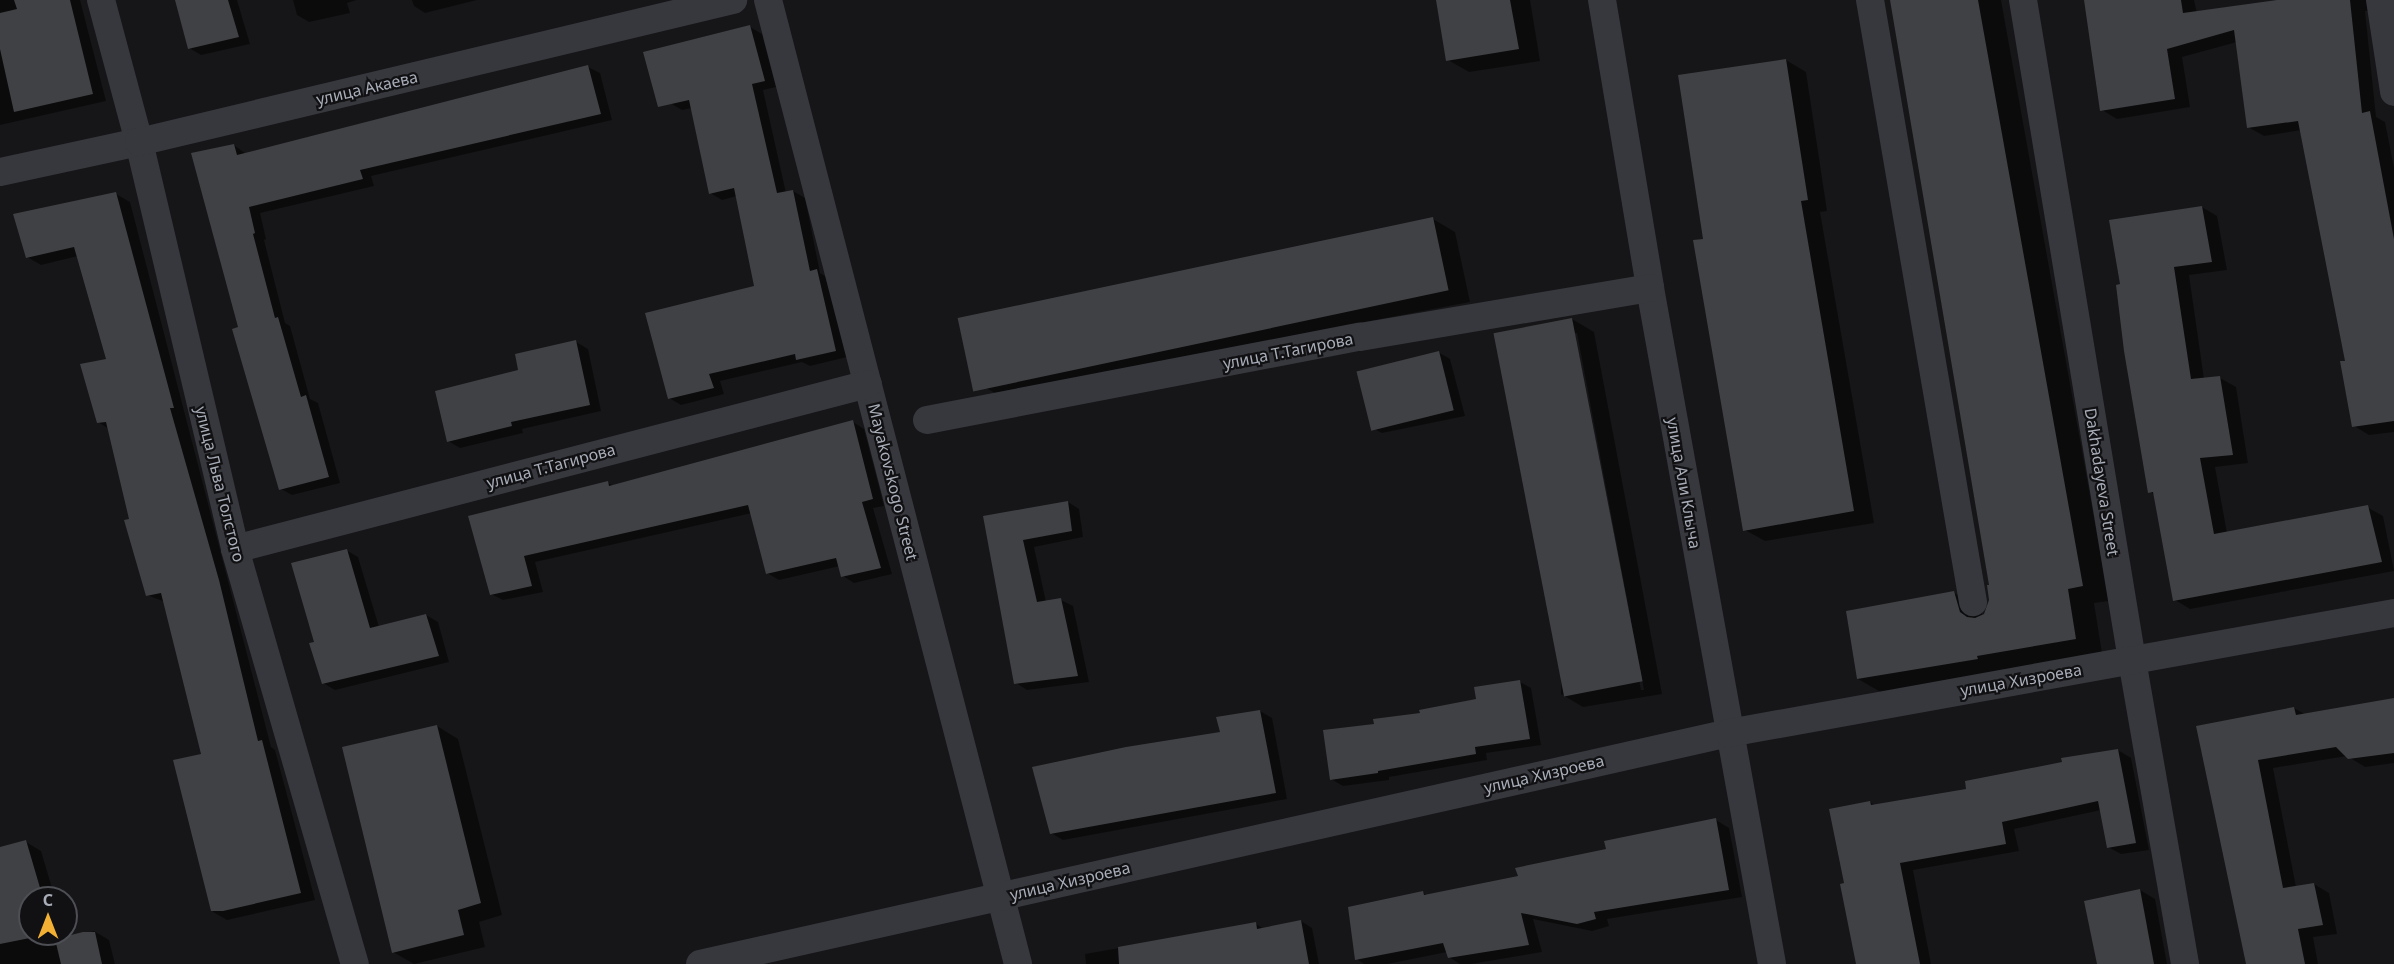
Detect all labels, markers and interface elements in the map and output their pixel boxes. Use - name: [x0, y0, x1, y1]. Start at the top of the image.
- street label: улица Акаева: [314, 67, 420, 109]
- street label: улица Т.Тагирова: [1221, 329, 1355, 373]
- street label: Mayakovskogo Street: [864, 402, 922, 562]
- street label: улица Льва Толстого: [191, 404, 249, 564]
- street label: Dakhadayeva Street: [2081, 407, 2123, 557]
- street label: улица Али Клыча: [1663, 416, 1705, 550]
- street label: улица Т.Тагирова: [485, 440, 617, 492]
- street label: улица Хизроева: [1959, 660, 2083, 700]
- street label: улица Хизроева: [1482, 751, 1606, 797]
- street label: улица Хизроева: [1008, 858, 1132, 904]
- north arrow: [18, 886, 78, 946]
- text: С: [43, 889, 53, 911]

